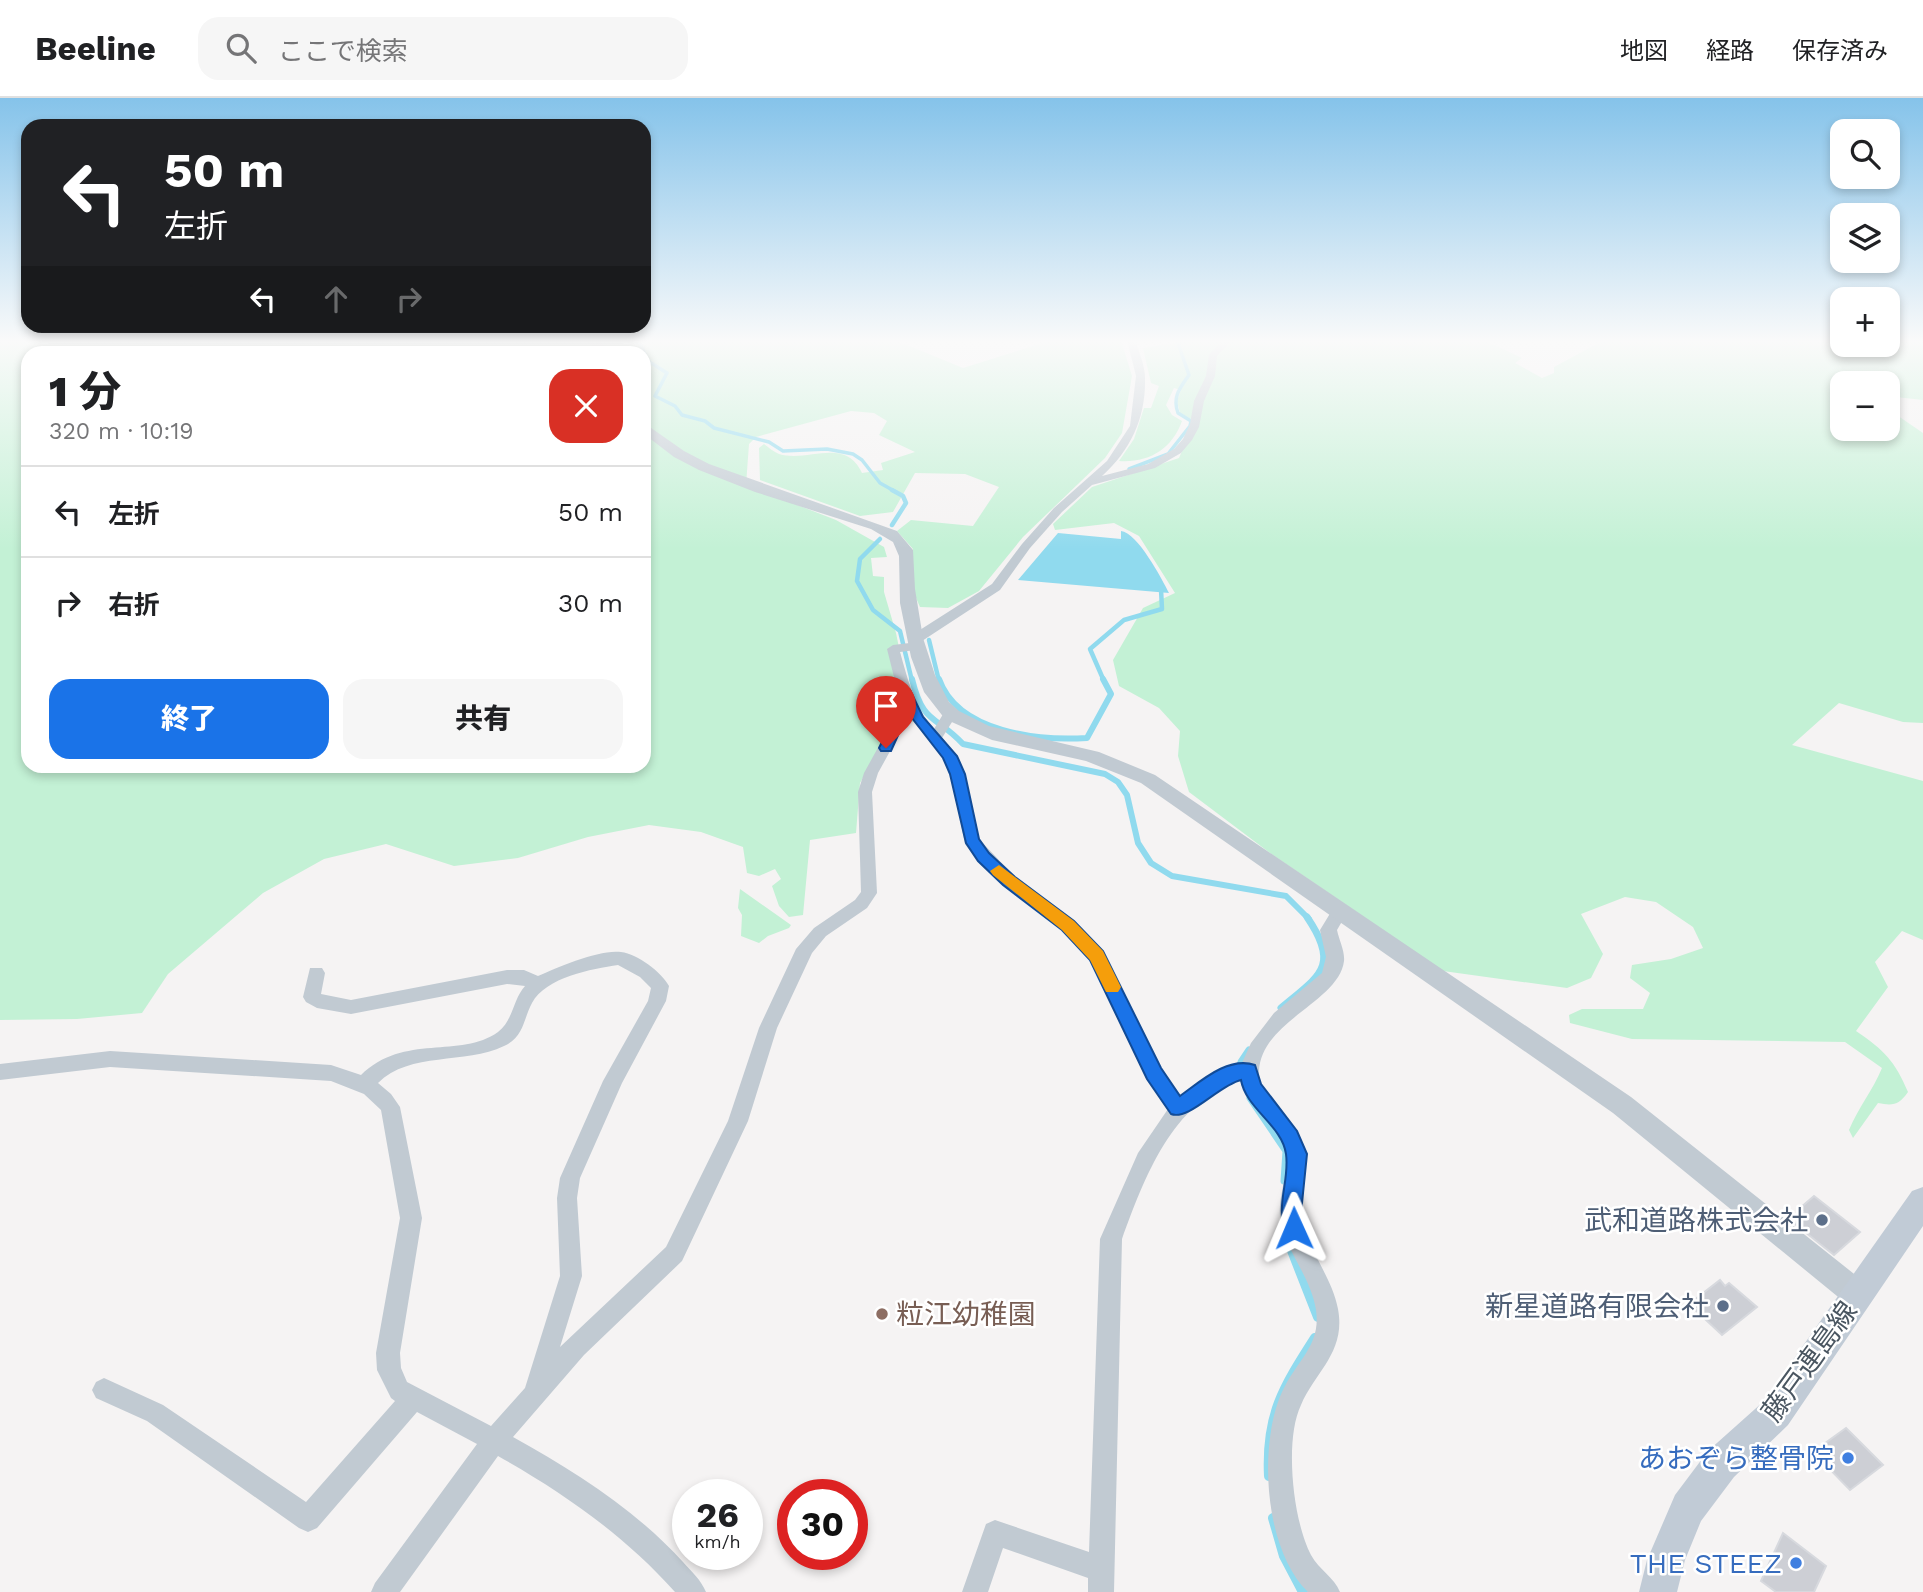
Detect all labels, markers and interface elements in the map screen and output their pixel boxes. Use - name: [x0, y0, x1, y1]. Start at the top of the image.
- search box: [198, 17, 688, 80]
- text: Beeline: [35, 29, 156, 68]
- icon: search: [222, 29, 260, 67]
- text: ここで検索: [278, 36, 408, 66]
- text: 地図: [1620, 37, 1668, 65]
- text: 経路: [1706, 37, 1754, 65]
- text: 保存済み: [1792, 37, 1888, 65]
- map controls: [1830, 119, 1900, 441]
- button: search: [1830, 119, 1900, 189]
- text: 50 m: [164, 141, 284, 199]
- icon: left: [49, 147, 140, 238]
- button: layers: [1830, 203, 1900, 273]
- text: 左折: [164, 207, 228, 245]
- icon: left: [244, 280, 282, 318]
- icon: ahead: [317, 280, 355, 318]
- icon: right: [390, 280, 428, 318]
- button: +: [1830, 287, 1900, 357]
- text: 1 分: [49, 367, 121, 416]
- button: close: [549, 369, 623, 443]
- button: −: [1830, 371, 1900, 441]
- text: 320 m · 10:19: [49, 418, 194, 445]
- icon: left: [49, 493, 87, 531]
- text: 50 m: [558, 497, 623, 527]
- text: 左折: [108, 499, 160, 529]
- icon: right: [49, 584, 87, 622]
- text: 30 m: [558, 588, 623, 618]
- text: 右折: [108, 590, 160, 620]
- pin: [856, 676, 916, 748]
- button: 終了: [49, 679, 329, 759]
- button: 共有: [343, 679, 623, 759]
- icon: arrive: [867, 687, 905, 725]
- position arrow: [1257, 1191, 1331, 1265]
- place label: 武和道路株式会社: [1584, 1204, 1808, 1237]
- marker: 武和道路株式会社: [1814, 1212, 1830, 1228]
- place label: 新星道路有限会社: [1485, 1290, 1709, 1323]
- street label: 藤戸連島線: [1755, 1295, 1864, 1428]
- place label: 粒江幼稚園: [896, 1298, 1036, 1331]
- marker: 新星道路有限会社: [1715, 1298, 1731, 1314]
- marker: 粒江幼稚園: [874, 1306, 890, 1322]
- place label: あおぞら整骨院: [1638, 1442, 1834, 1475]
- marker: あおぞら整骨院: [1840, 1450, 1856, 1466]
- speed limit sign: 30: [777, 1479, 868, 1570]
- text: 26: [696, 1494, 739, 1536]
- text: km/h: [694, 1531, 741, 1552]
- place label: THE STEEZ: [1630, 1547, 1782, 1580]
- marker: THE STEEZ: [1788, 1555, 1804, 1571]

